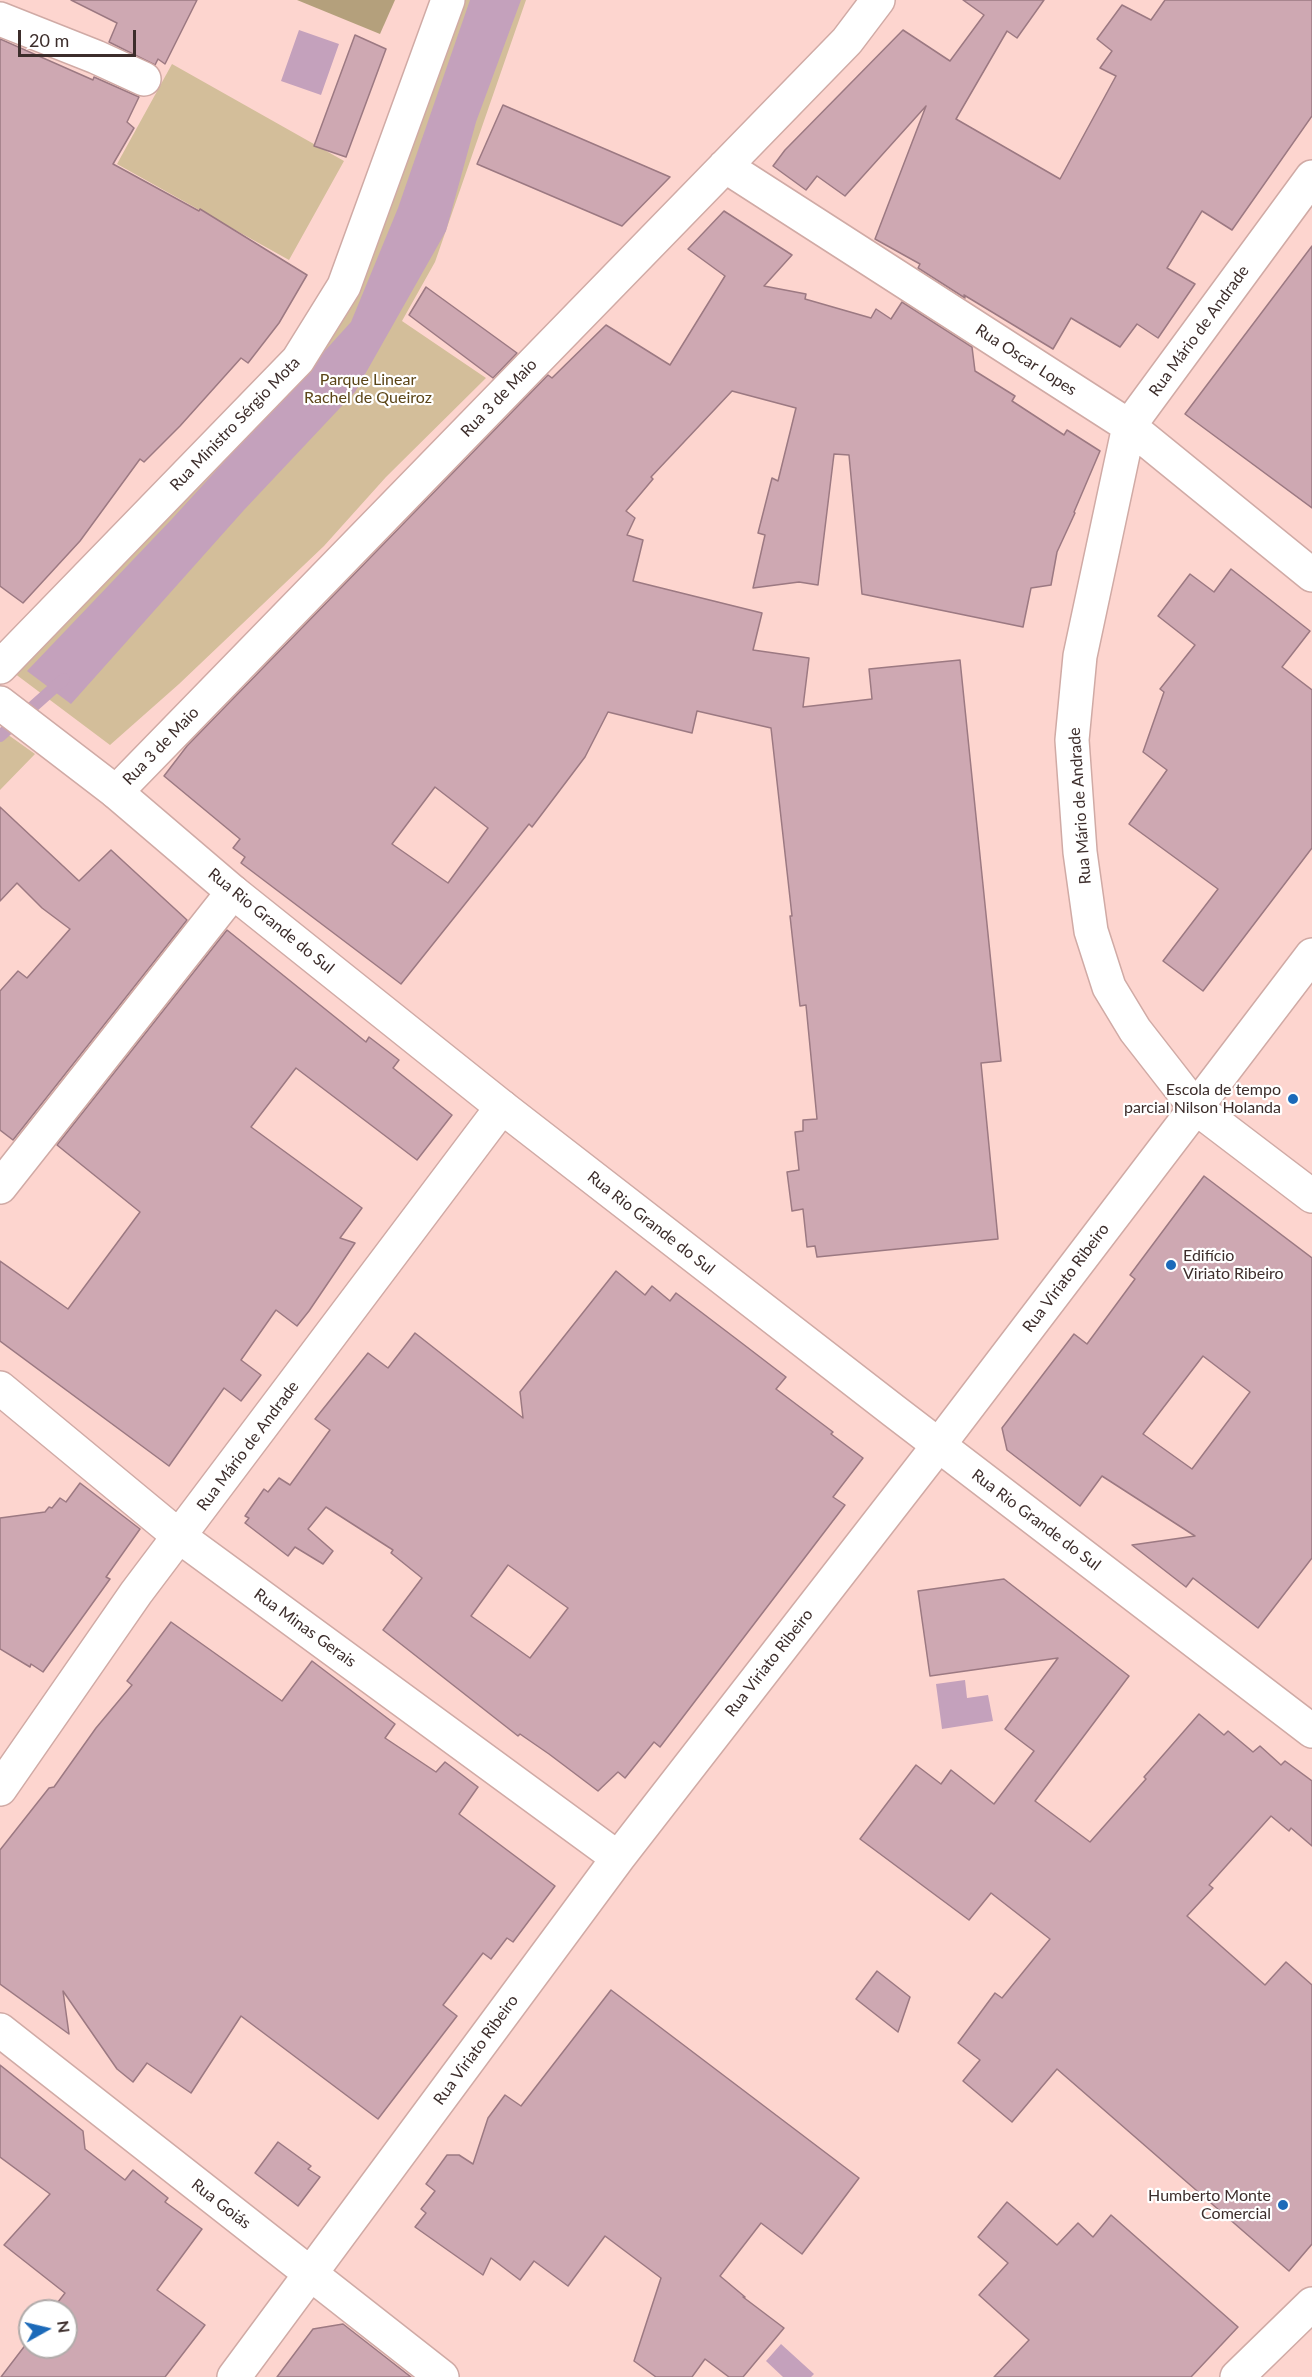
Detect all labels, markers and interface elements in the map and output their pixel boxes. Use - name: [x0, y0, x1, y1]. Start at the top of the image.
- scale bar: [21, 18, 140, 56]
- text: 20 m: [29, 29, 69, 51]
- street label: Rua Mário de Andrade: [1145, 262, 1253, 400]
- street label: Rua Oscar Lopes: [972, 320, 1080, 400]
- street label: Rua Ministro Sérgio Mota: [166, 353, 304, 495]
- street label: Rua 3 de Maio: [457, 355, 541, 441]
- park label: Parque Linear Rachel de Queiroz: [304, 370, 432, 408]
- street label: Rua 3 de Maio: [119, 703, 203, 789]
- street label: Rua Mário de Andrade: [1065, 727, 1095, 885]
- street label: Rua Rio Grande do Sul: [204, 864, 338, 978]
- place label: Escola de tempo parcial Nilson Holanda: [1124, 1080, 1281, 1118]
- marker: Escola de tempo parcial Nilson Holanda: [1286, 1092, 1300, 1106]
- street label: Rua Rio Grande do Sul: [583, 1167, 719, 1279]
- street label: Rua Viriato Ribeiro: [1019, 1220, 1113, 1336]
- place label: Edifício Viriato Ribeiro: [1183, 1246, 1284, 1284]
- marker: Edifício Viriato Ribeiro: [1164, 1258, 1178, 1272]
- street label: Rua Mário de Andrade: [193, 1377, 303, 1515]
- street label: Rua Rio Grande do Sul: [968, 1465, 1104, 1575]
- street label: Rua Minas Gerais: [250, 1584, 360, 1672]
- street label: Rua Viriato Ribeiro: [721, 1605, 817, 1721]
- street label: Rua Viriato Ribeiro: [430, 1991, 522, 2109]
- street label: Rua Goiás: [187, 2175, 255, 2233]
- place label: Humberto Monte Comercial: [1148, 2186, 1271, 2224]
- marker: Humberto Monte Comercial: [1276, 2198, 1290, 2212]
- north arrow: [18, 2299, 78, 2359]
- text: N: [54, 2319, 75, 2334]

